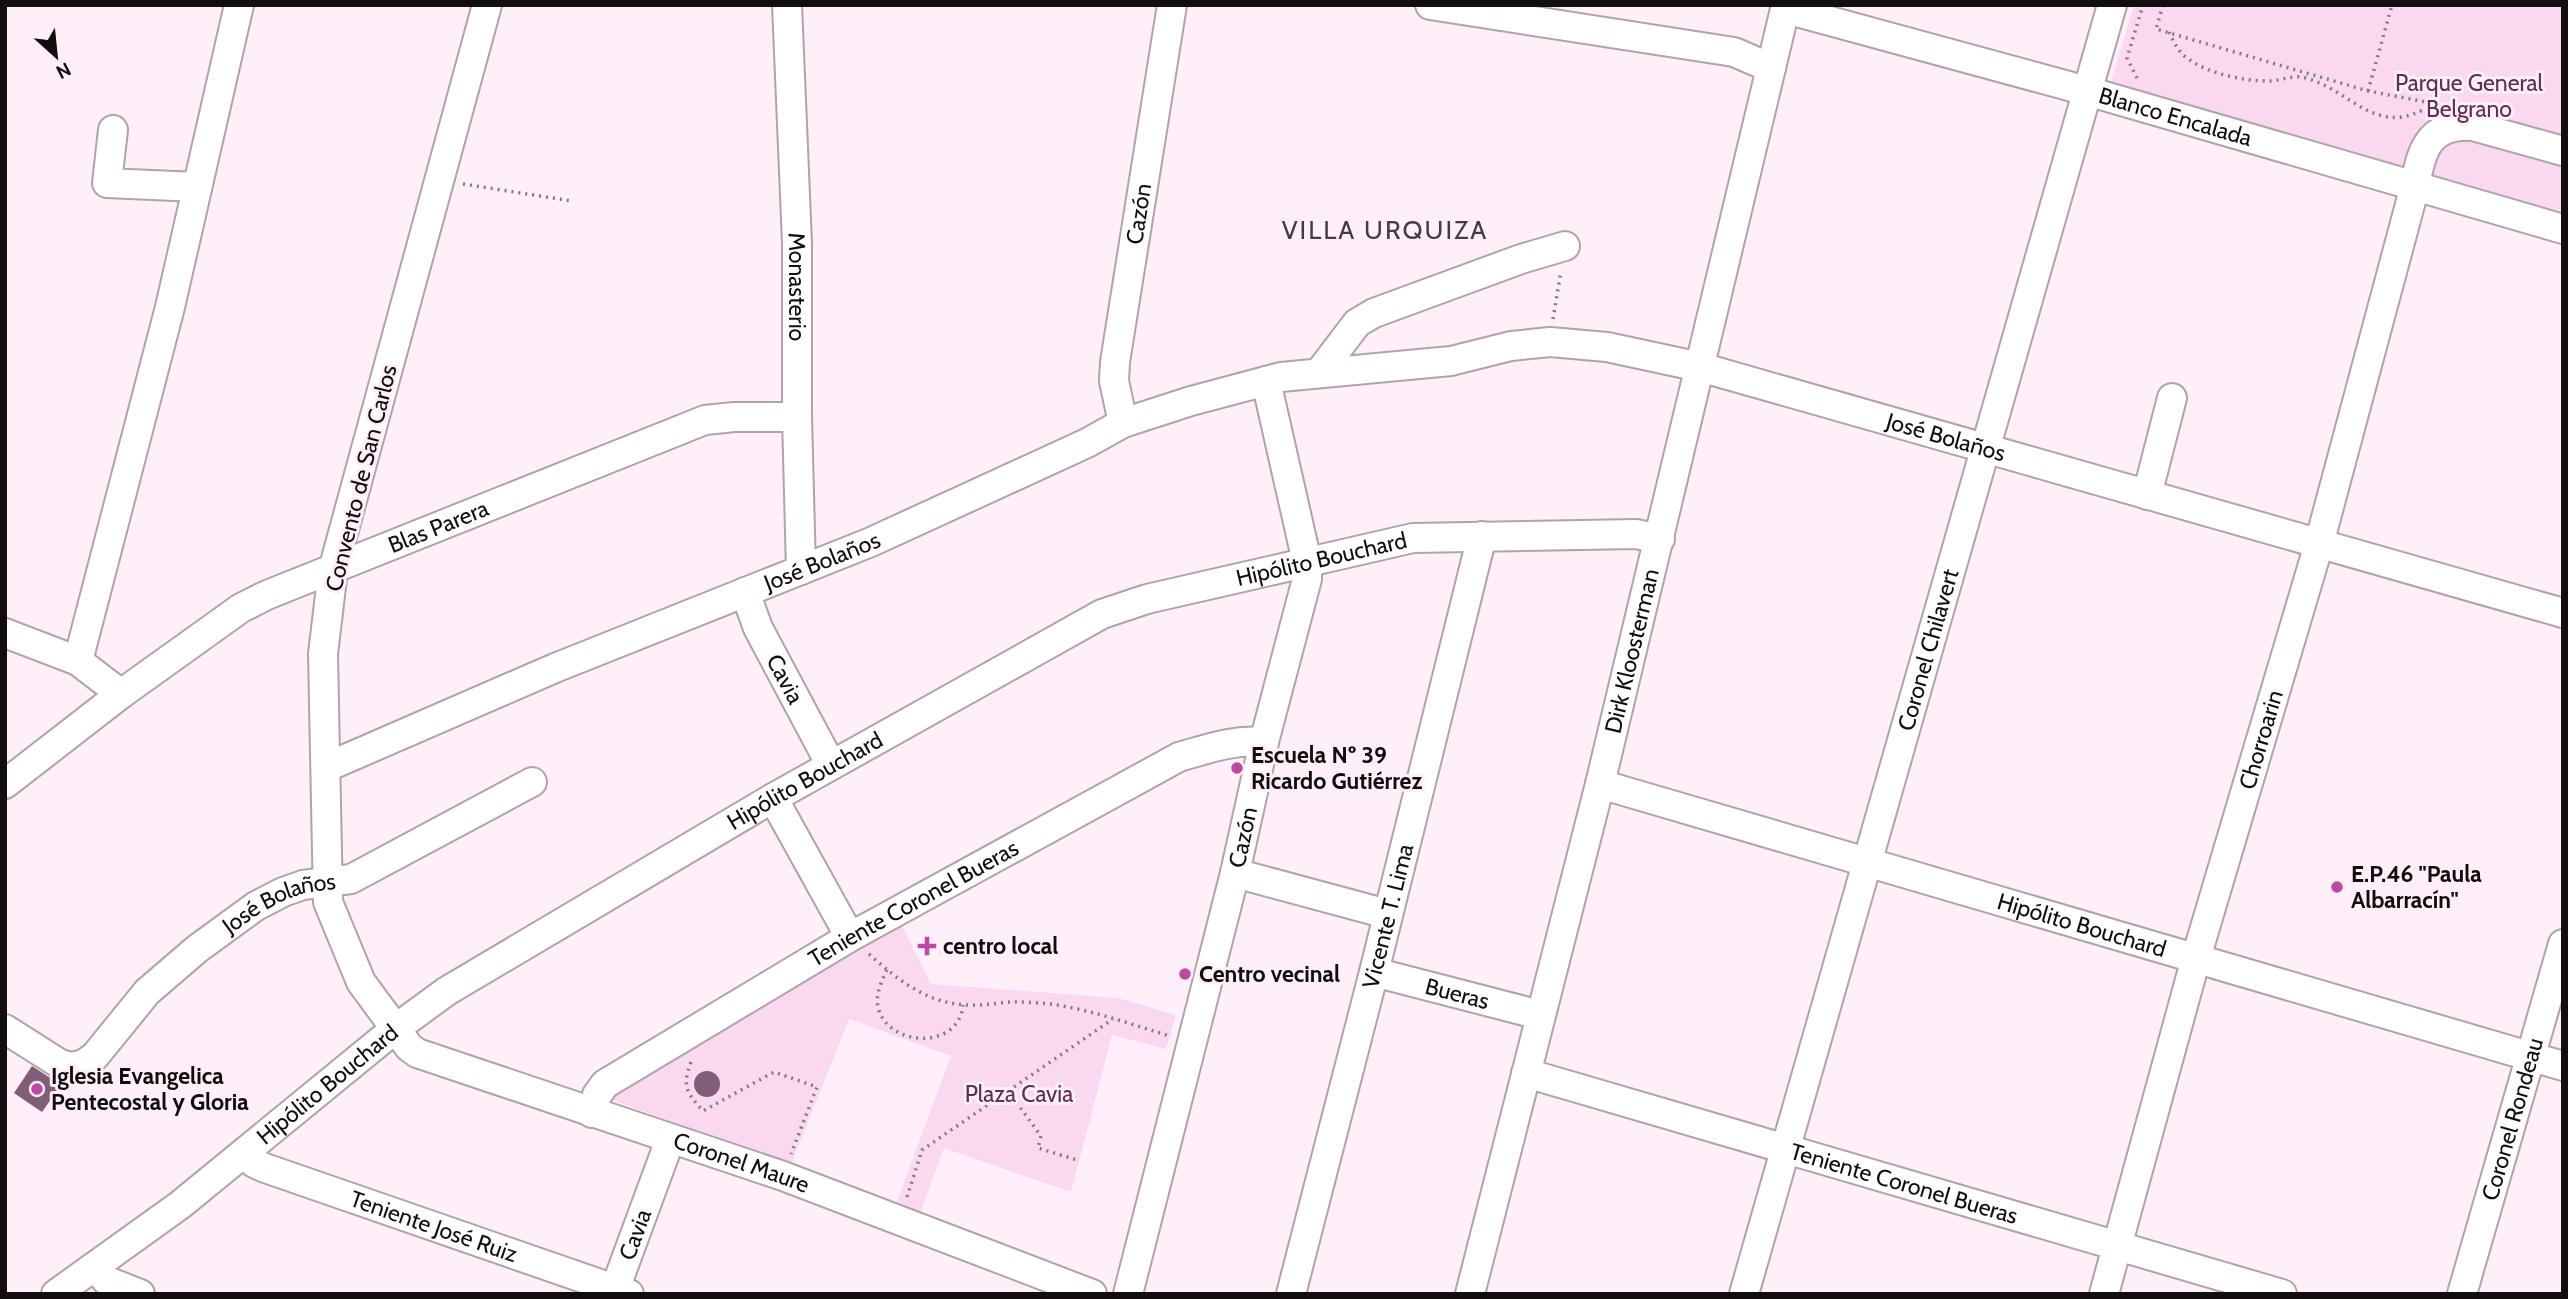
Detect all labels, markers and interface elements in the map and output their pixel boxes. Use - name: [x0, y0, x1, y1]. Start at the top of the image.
- north arrow: [21, 21, 91, 91]
- text: N: [52, 57, 75, 84]
- park label: Parque General Belgrano: [2395, 69, 2544, 123]
- street label: Blanco Encalada: [2095, 81, 2255, 152]
- street label: Cazón: [1120, 181, 1157, 246]
- district label: VILLA URQUIZA: [1282, 214, 1488, 246]
- street label: Monasterio: [783, 232, 811, 341]
- street label: Convento de San Carlos: [319, 362, 403, 594]
- street label: José Bolaños: [1882, 407, 2009, 467]
- street label: Blas Parera: [384, 494, 493, 559]
- street label: José Bolaños: [759, 526, 885, 598]
- street label: Hipólito Bouchard: [1233, 526, 1409, 592]
- street label: Coronel Chilavert: [1892, 565, 1964, 734]
- street label: Dirk Kloosterman: [1599, 566, 1665, 736]
- street label: Cavia: [761, 649, 810, 709]
- street label: Chorroarin: [2233, 687, 2289, 793]
- street label: Hipólito Bouchard: [722, 726, 888, 836]
- place label: Escuela Nº 39 Ricardo Gutiérrez: [1251, 741, 1422, 795]
- marker: Escuela Nº 39 Ricardo Gutiérrez: [1229, 760, 1245, 776]
- street label: Cazón: [1223, 804, 1263, 870]
- street label: Teniente Coronel Bueras: [803, 834, 1023, 973]
- street label: Vicente T. Lima: [1356, 841, 1419, 992]
- place label: E.P.46 "Paula Albarracín": [2351, 860, 2482, 914]
- street label: José Bolaños: [216, 867, 337, 940]
- marker: E.P.46 "Paula Albarracín": [2329, 879, 2345, 895]
- street label: Hipólito Bouchard: [1994, 887, 2169, 963]
- place label: centro local: [943, 932, 1058, 960]
- marker: centro local: [917, 936, 937, 956]
- place label: Centro vecinal: [1199, 960, 1340, 988]
- marker: Centro vecinal: [1177, 966, 1193, 982]
- street label: Bueras: [1422, 972, 1492, 1015]
- street label: Hipólito Bouchard: [251, 1018, 404, 1150]
- street label: Coronel Rondeau: [2476, 1035, 2549, 1204]
- place label: Iglesia Evangelica Pentecostal y Gloria: [51, 1062, 249, 1116]
- park label: Plaza Cavia: [965, 1080, 1073, 1108]
- marker: Iglesia Evangelica Pentecostal y Gloria: [29, 1081, 45, 1097]
- street label: Coronel Maure: [670, 1126, 814, 1199]
- street label: Teniente Coronel Bueras: [1787, 1137, 2021, 1230]
- street label: Teniente José Ruiz: [347, 1185, 521, 1268]
- street label: Cavia: [613, 1205, 657, 1264]

